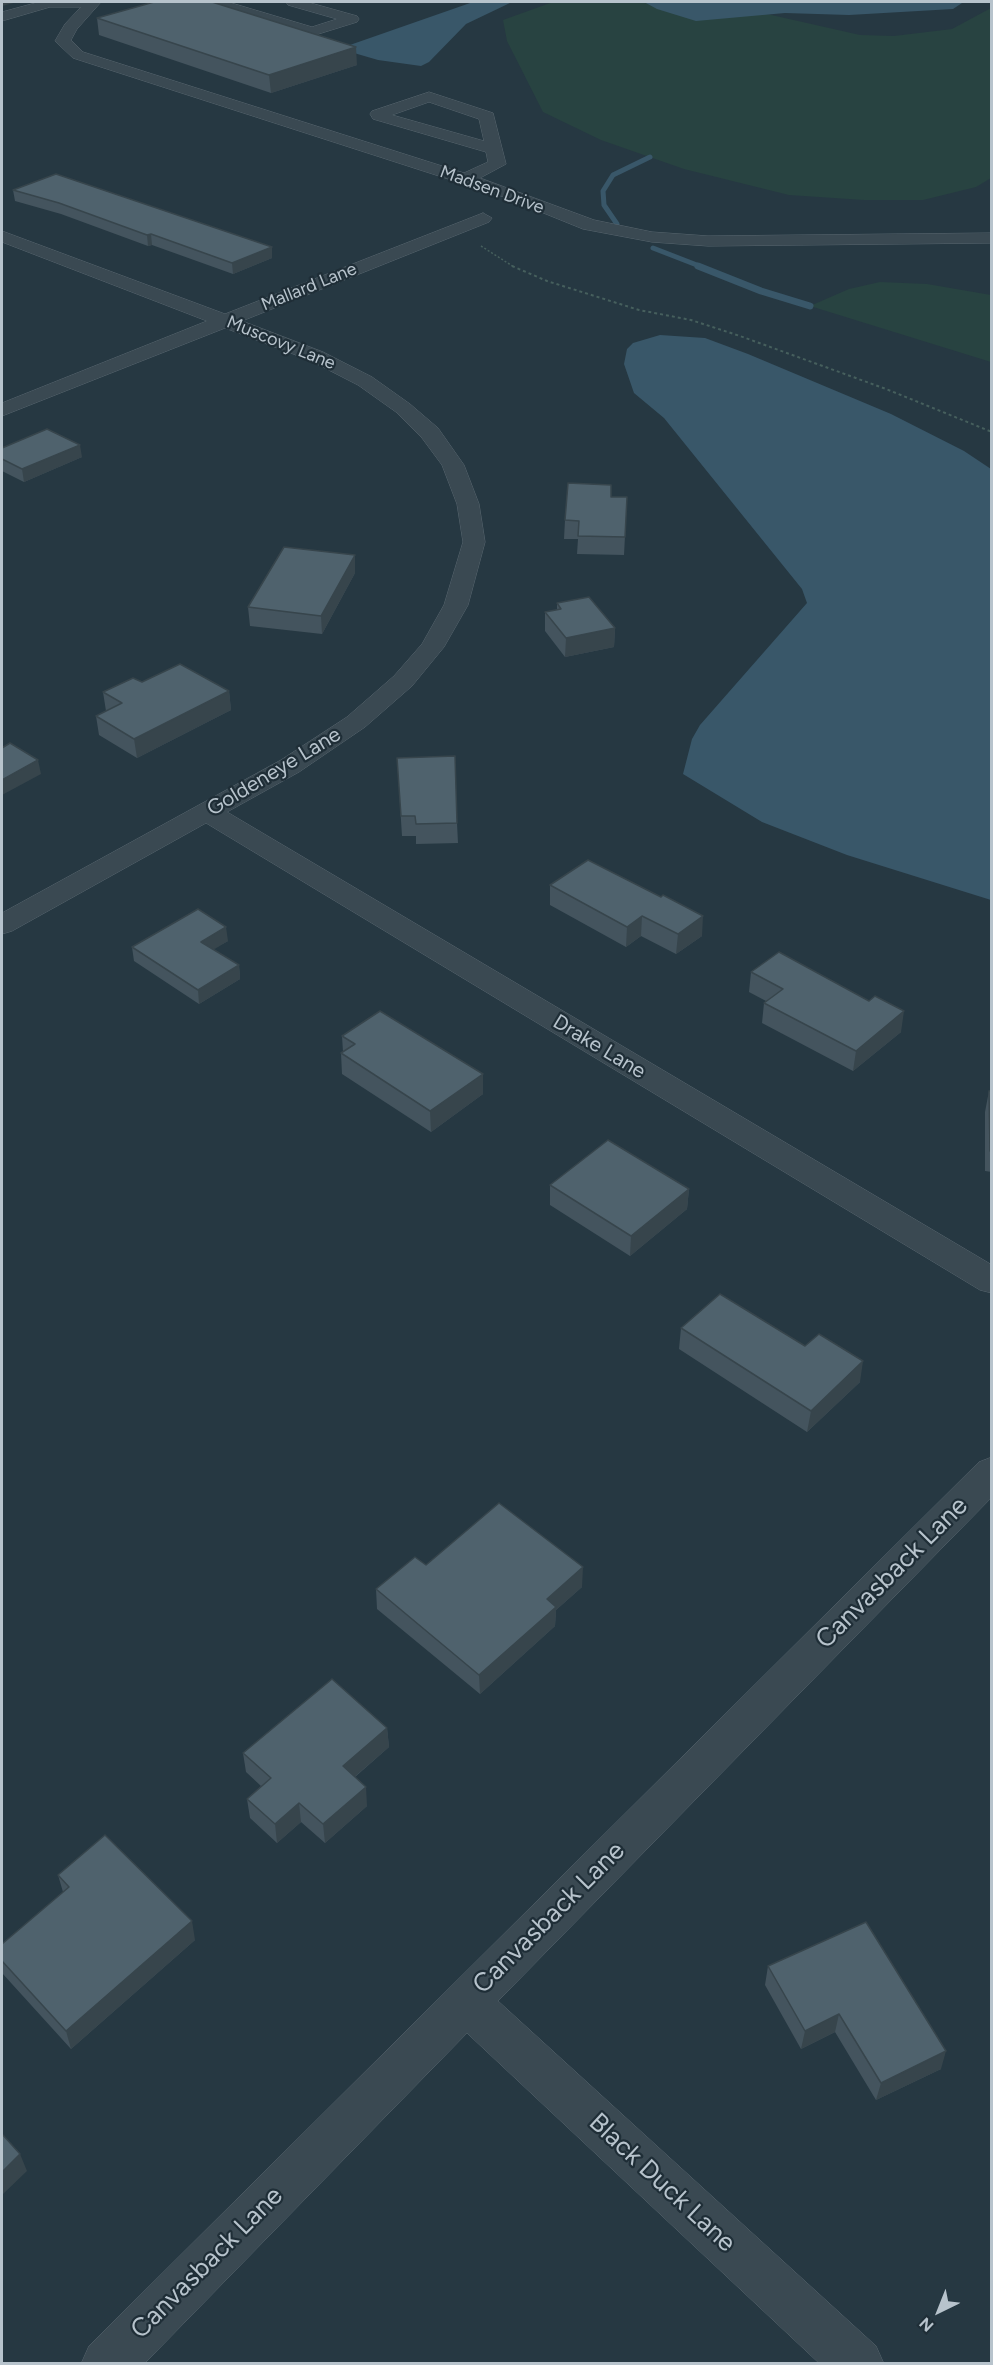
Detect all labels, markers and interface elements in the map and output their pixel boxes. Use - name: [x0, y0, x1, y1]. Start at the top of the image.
- street label: Madsen Drive: [437, 161, 547, 219]
- street label: Mallard Lane: [258, 258, 360, 316]
- street label: Muscovy Lane: [224, 311, 338, 375]
- street label: Goldeneye Lane: [202, 722, 346, 822]
- street label: Drake Lane: [548, 1010, 650, 1084]
- street label: Canvasback Lane: [810, 1491, 974, 1655]
- street label: Canvasback Lane: [467, 1836, 631, 2000]
- street label: Black Duck Lane: [582, 2107, 742, 2259]
- street label: Canvasback Lane: [125, 2181, 289, 2345]
- north arrow: [909, 2281, 969, 2341]
- text: N: [915, 2313, 937, 2336]

